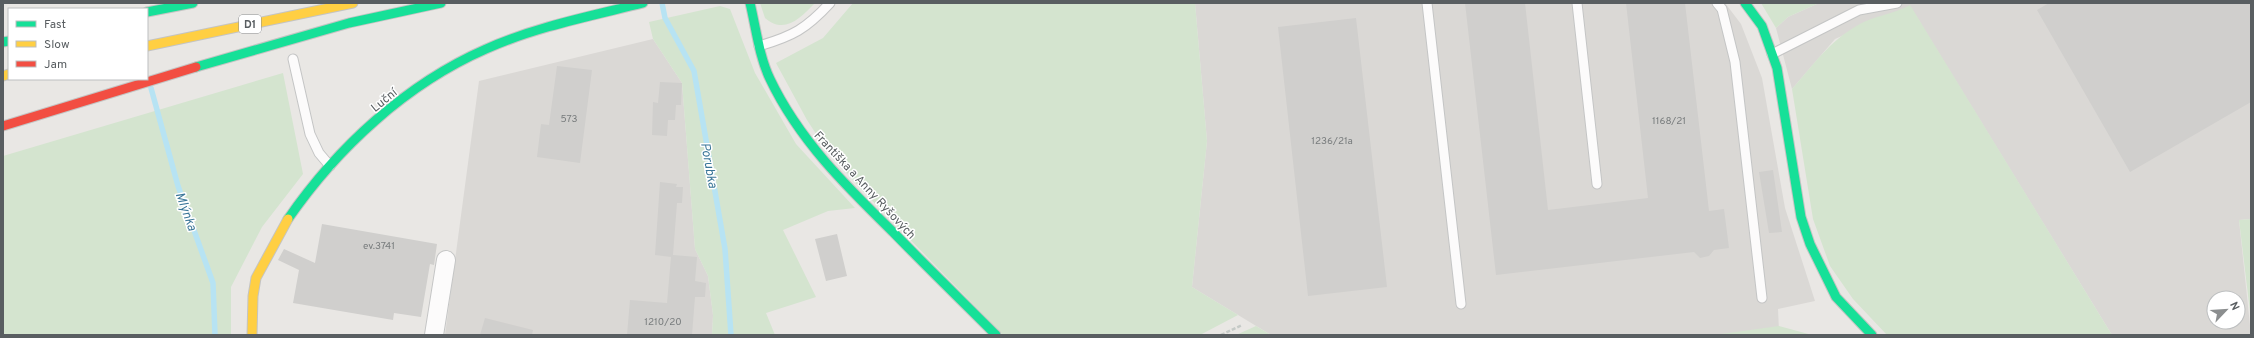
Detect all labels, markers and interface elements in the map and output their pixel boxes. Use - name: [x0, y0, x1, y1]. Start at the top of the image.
- legend: [8, 8, 148, 80]
- road number: D1: [239, 15, 261, 33]
- text: Fast: [44, 17, 66, 33]
- text: Slow: [44, 37, 70, 53]
- text: Jam: [44, 57, 67, 73]
- street label: Luční: [368, 85, 402, 116]
- house number: 573: [560, 113, 578, 126]
- house number: 1168/21: [1652, 115, 1686, 128]
- street label: Františka a Anny Ryšových: [810, 128, 919, 243]
- house number: 1236/21a: [1311, 135, 1353, 148]
- water label: Porubka: [696, 141, 720, 190]
- water label: Mlýnka: [171, 190, 200, 233]
- house number: ev.3741: [363, 240, 395, 253]
- north arrow: [2206, 290, 2246, 330]
- text: N: [2226, 300, 2242, 313]
- house number: 1210/20: [644, 316, 682, 329]

